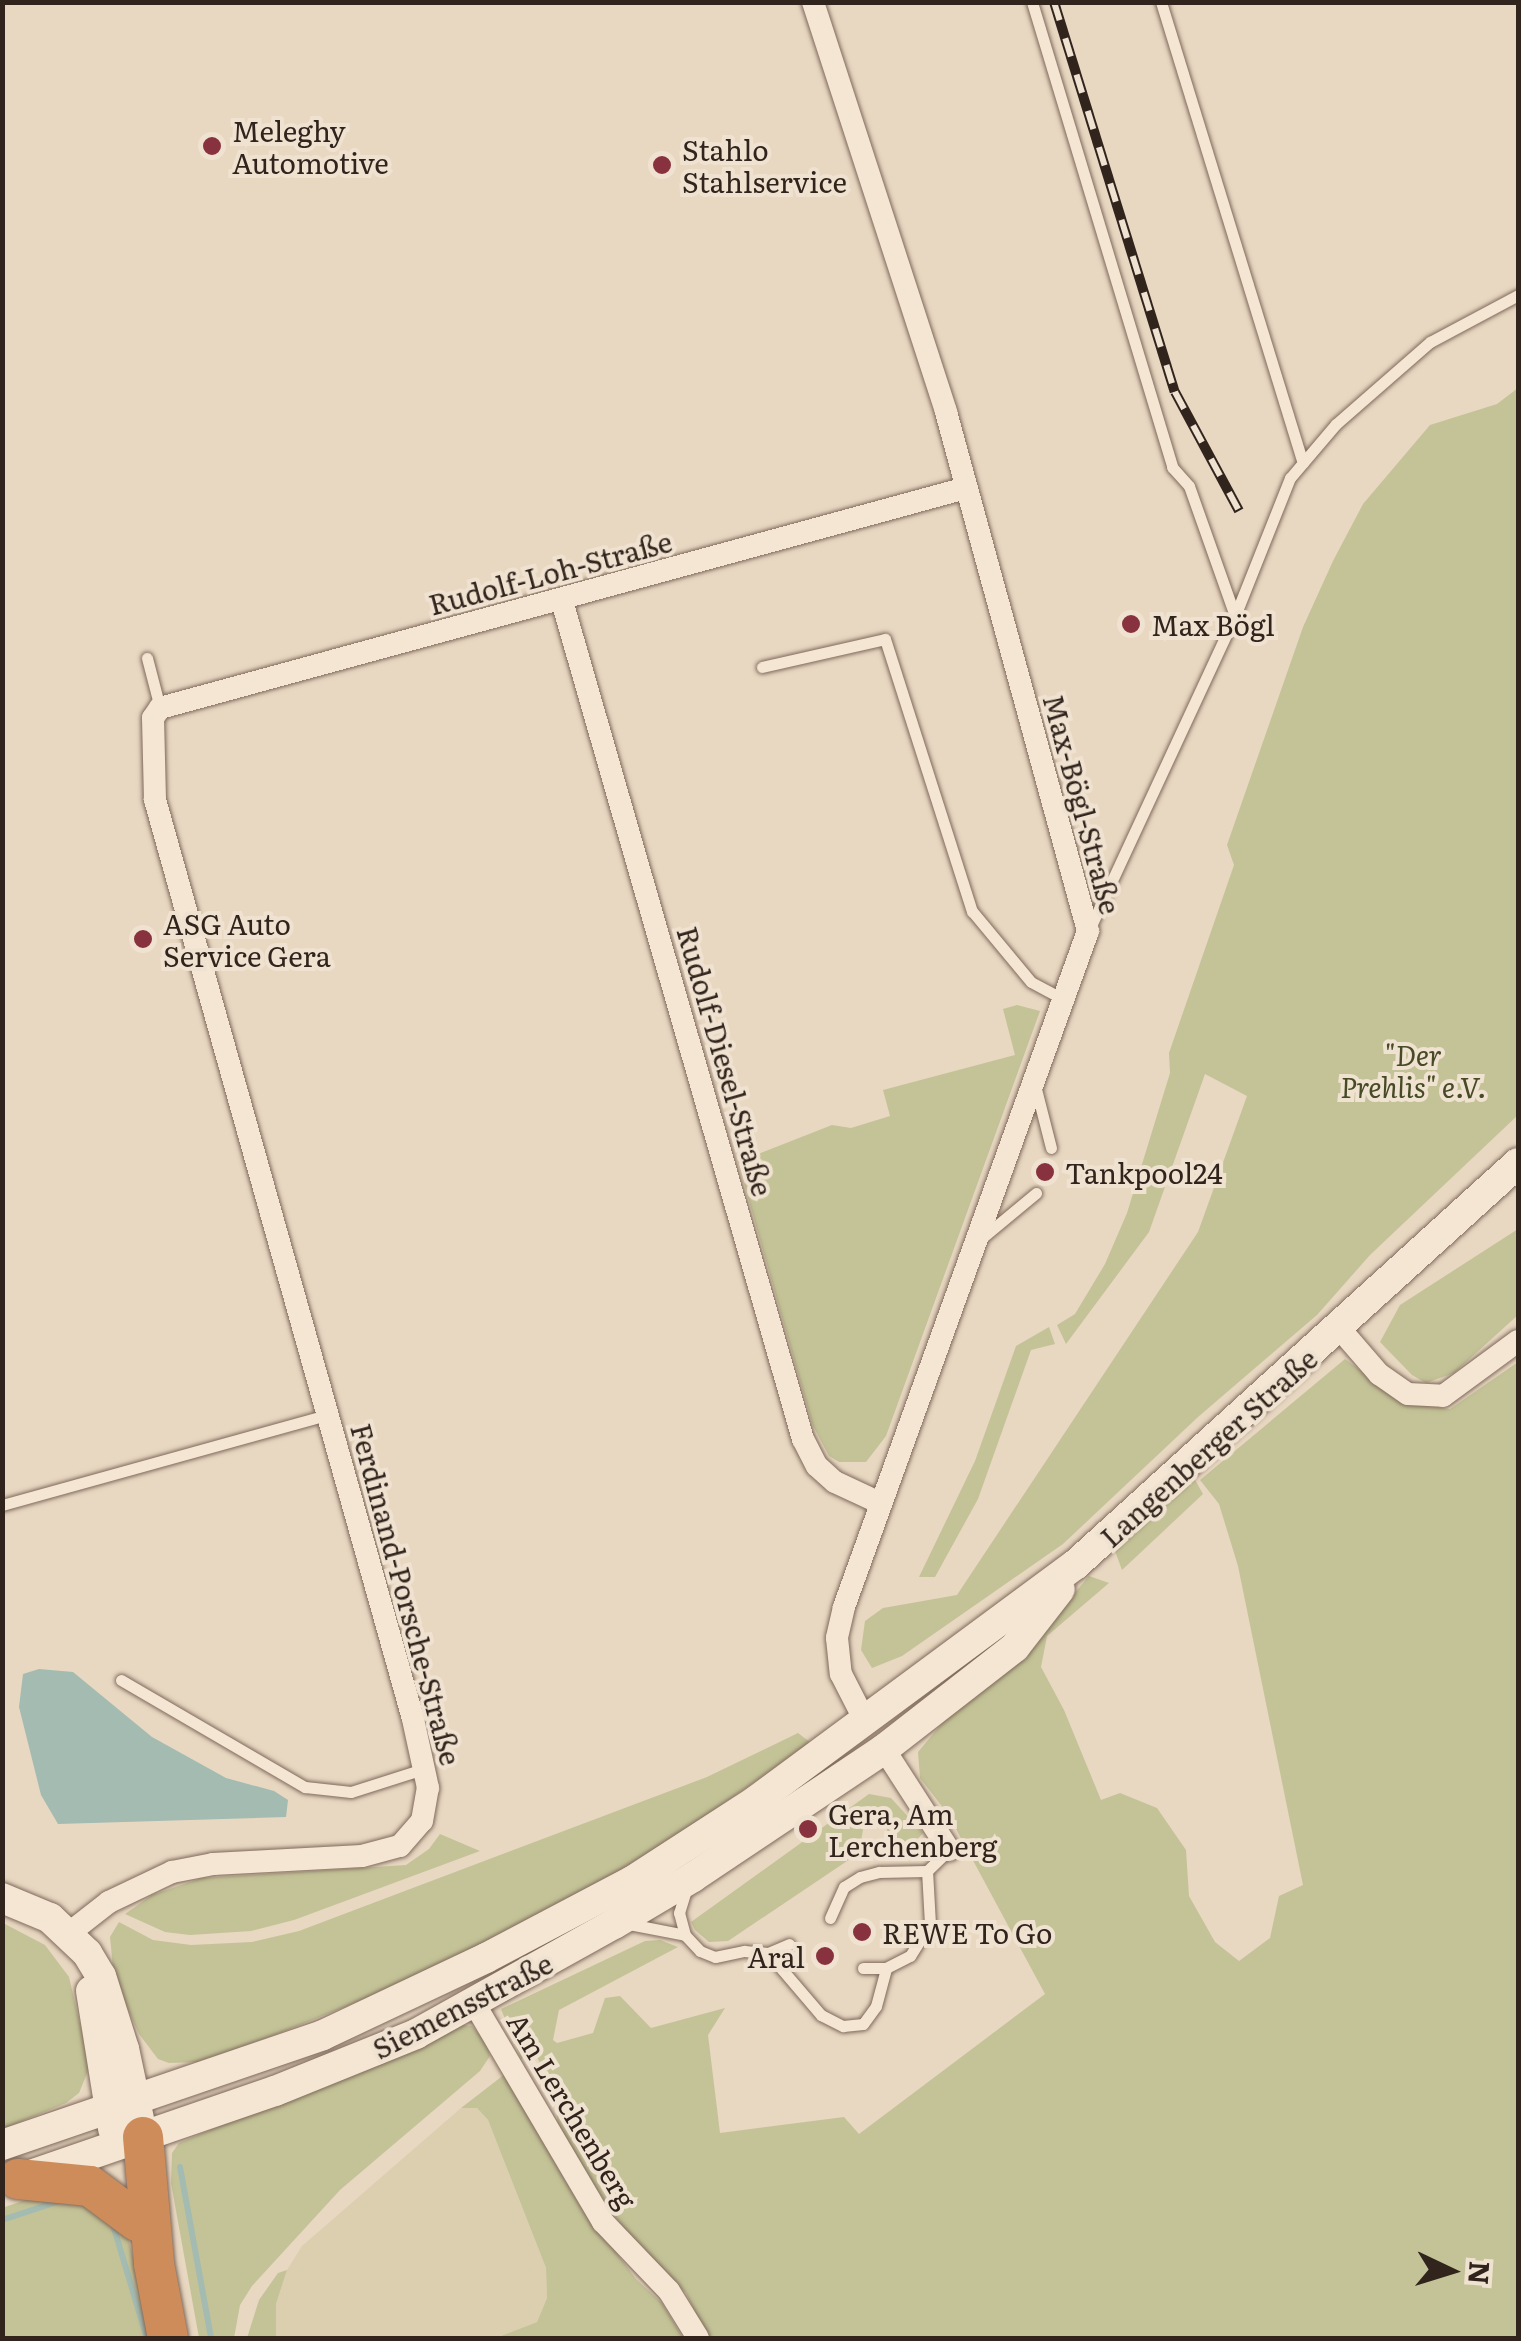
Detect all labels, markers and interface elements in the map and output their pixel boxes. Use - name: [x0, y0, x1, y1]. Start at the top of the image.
- place label: Meleghy Automotive: [232, 113, 389, 179]
- place label: Stahlo Stahlservice: [682, 132, 847, 198]
- marker: Meleghy Automotive: [201, 135, 223, 157]
- marker: Stahlo Stahlservice: [651, 154, 673, 176]
- street label: Rudolf-Loh-Straße: [425, 523, 675, 621]
- place label: Max Bögl: [1151, 607, 1275, 641]
- marker: Max Bögl: [1120, 613, 1142, 635]
- street label: Max-Bögl-Straße: [1038, 690, 1128, 918]
- place label: ASG Auto Service Gera: [163, 906, 331, 972]
- street label: Rudolf-Diesel-Straße: [671, 922, 781, 1200]
- marker: ASG Auto Service Gera: [132, 928, 154, 950]
- park label: "Der Prehlis" e.V.: [1340, 1037, 1486, 1103]
- place label: Tankpool24: [1065, 1155, 1223, 1189]
- marker: Tankpool24: [1034, 1161, 1056, 1183]
- street label: Langenberger Straße: [1093, 1341, 1323, 1553]
- street label: Ferdinand-Porsche-Straße: [345, 1420, 469, 1768]
- place label: Gera, Am Lerchenberg: [828, 1796, 997, 1862]
- marker: Gera, Am Lerchenberg: [797, 1818, 819, 1840]
- place label: REWE To Go: [882, 1915, 1052, 1949]
- marker: REWE To Go: [851, 1921, 873, 1943]
- place label: Aral: [747, 1939, 805, 1973]
- street label: Siemensstraße: [366, 1945, 558, 2065]
- marker: Aral: [814, 1945, 836, 1967]
- street label: Am Lerchenberg: [501, 2006, 645, 2214]
- north arrow: [1401, 2221, 1501, 2321]
- text: N: [1459, 2260, 1503, 2286]

